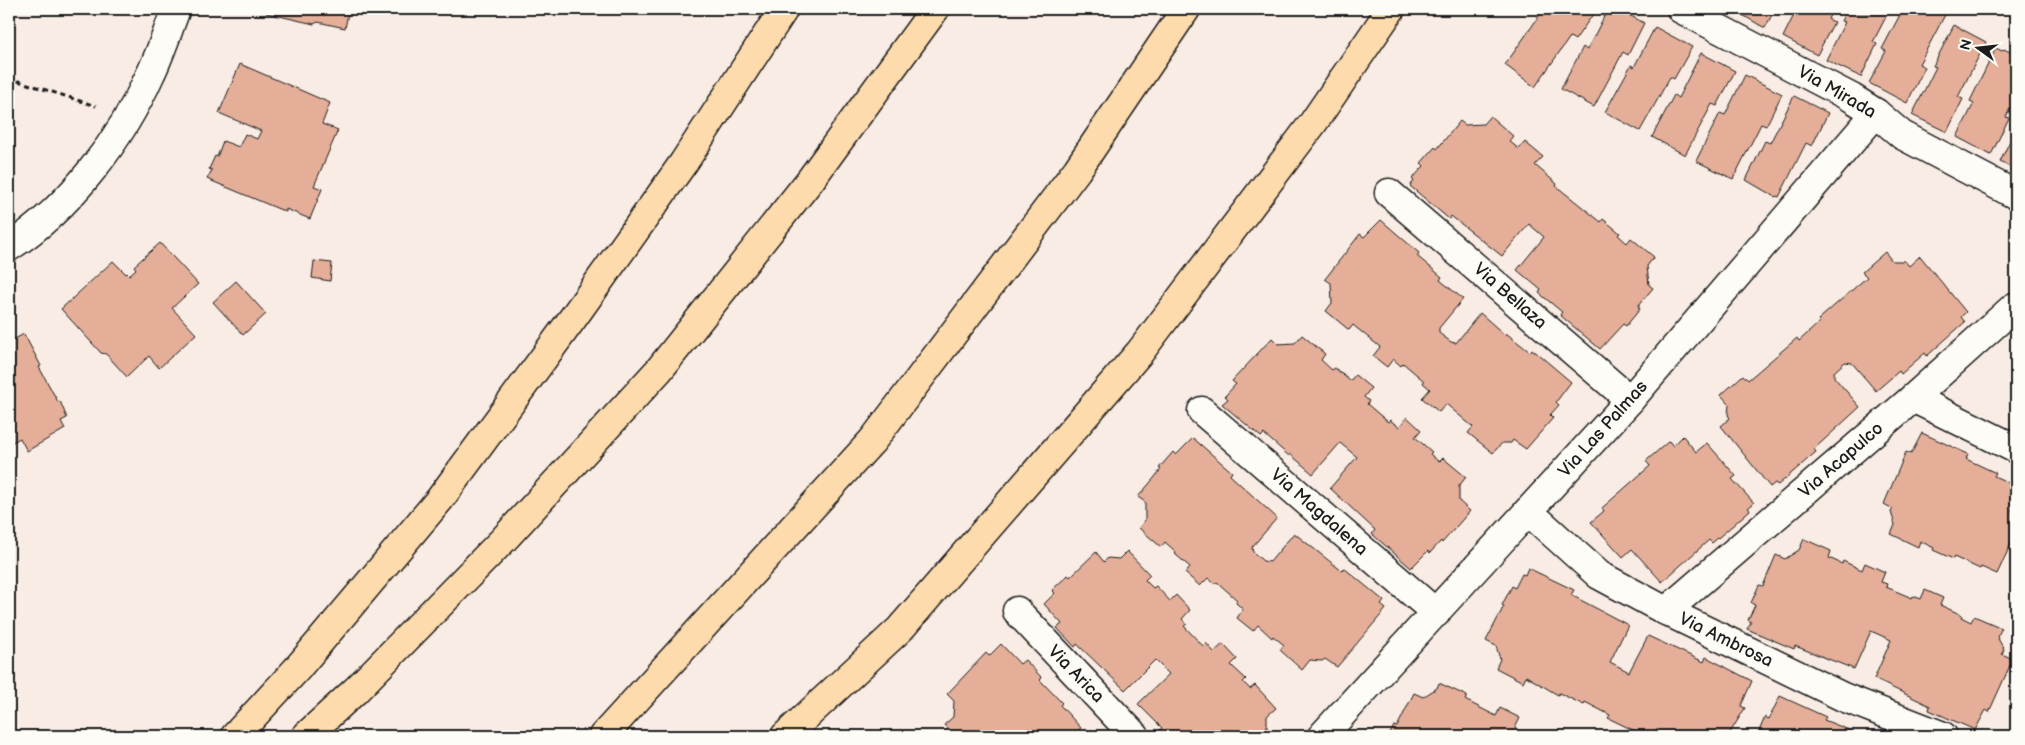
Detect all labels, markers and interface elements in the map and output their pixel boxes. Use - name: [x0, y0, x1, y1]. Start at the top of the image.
- north arrow: [1952, 22, 2002, 72]
- text: N: [1956, 37, 1975, 52]
- street label: Via Mirada: [1794, 61, 1880, 123]
- street label: Via Bellaza: [1469, 259, 1551, 333]
- street label: Via Las Palmas: [1554, 376, 1652, 482]
- street label: Via Acapulco: [1795, 418, 1887, 502]
- street label: Via Magdalena: [1266, 464, 1372, 560]
- street label: Via Ambrosa: [1676, 608, 1776, 672]
- street label: Via Arica: [1043, 641, 1109, 707]

